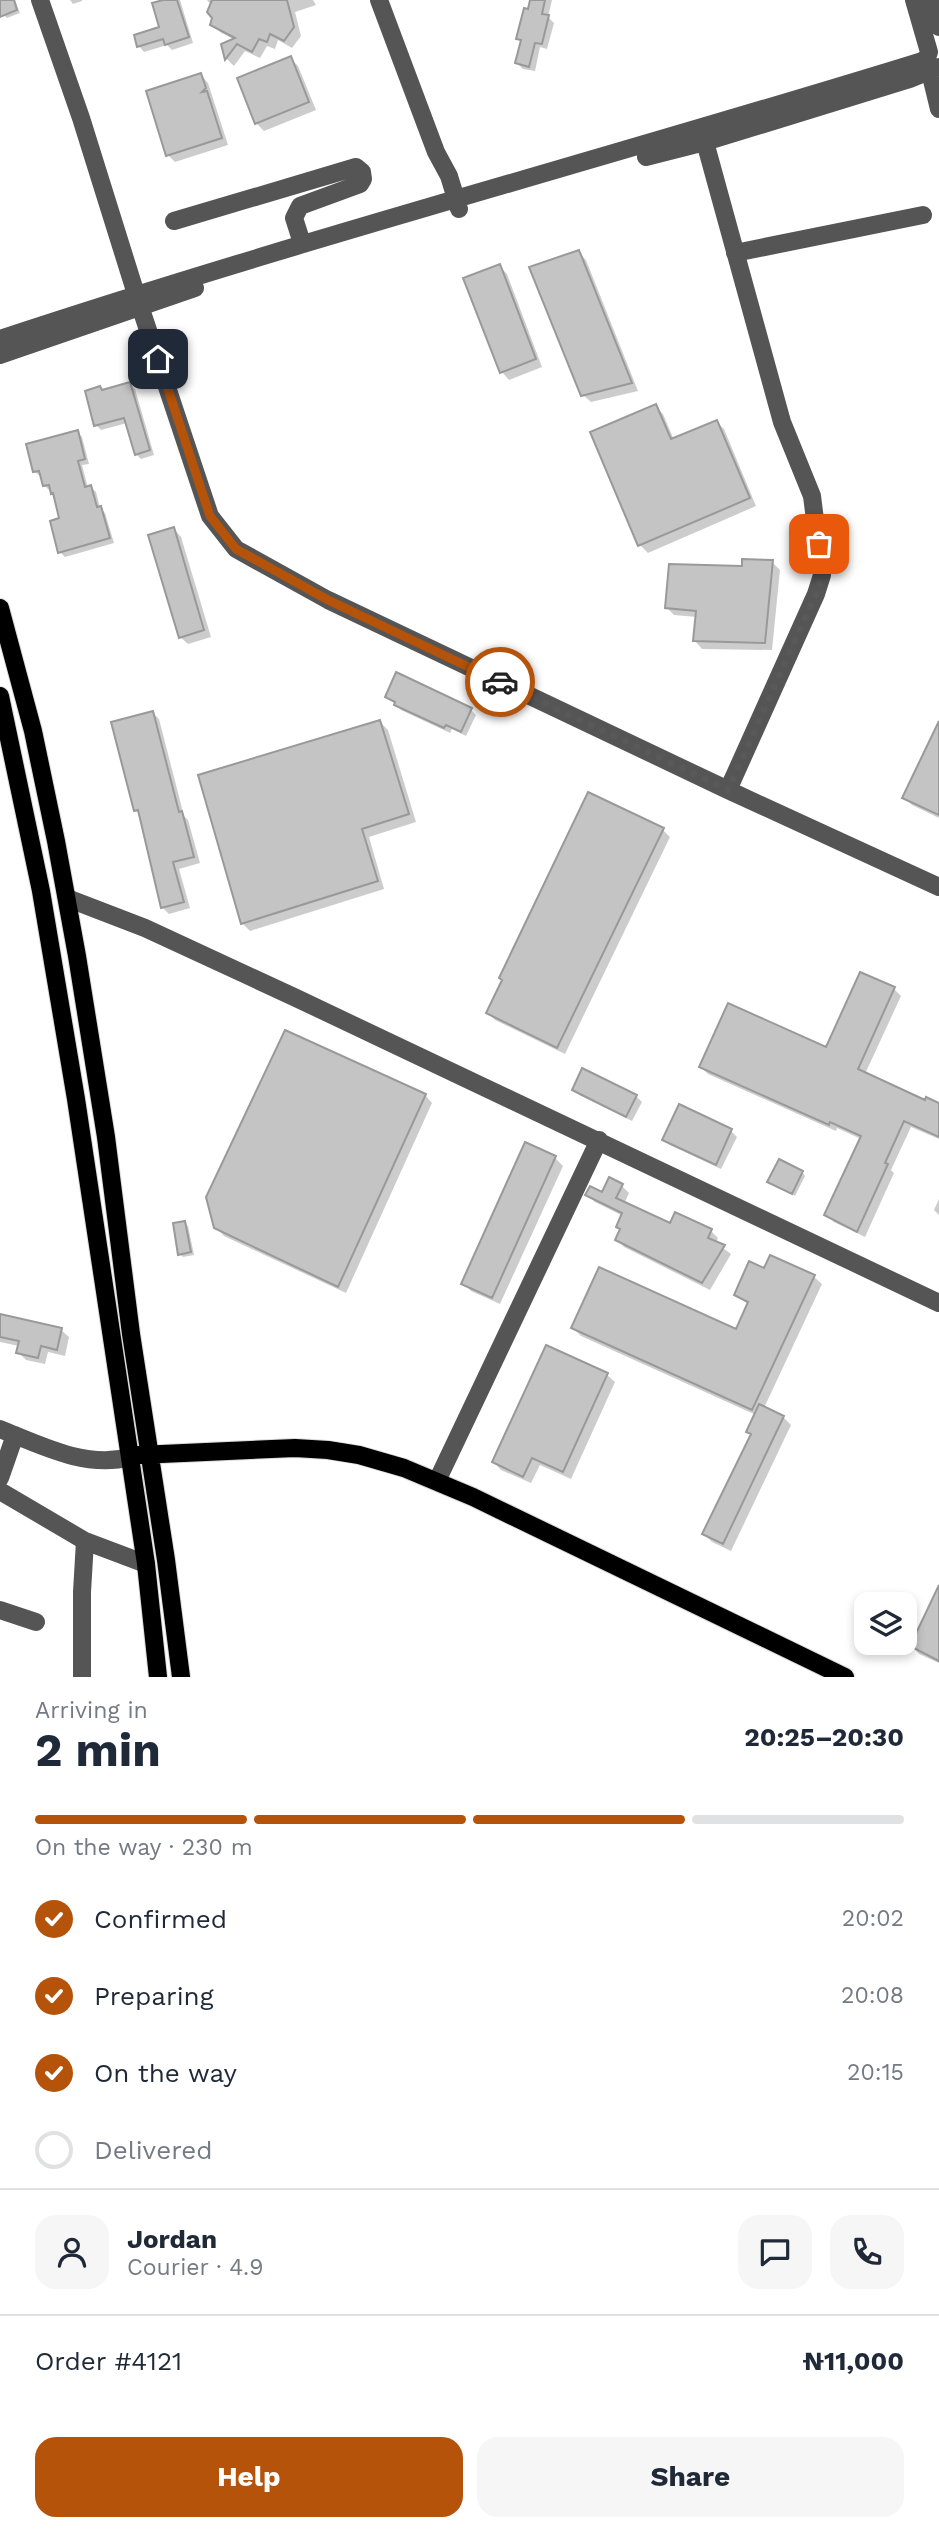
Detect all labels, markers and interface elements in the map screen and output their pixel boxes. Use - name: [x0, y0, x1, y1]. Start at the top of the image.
- pin: [128, 329, 188, 389]
- icon: home: [139, 340, 177, 378]
- pin: [789, 514, 849, 574]
- icon: bag: [800, 525, 838, 563]
- courier: [465, 647, 535, 717]
- icon: car: [481, 663, 519, 701]
- map controls: [854, 1592, 917, 1655]
- button: layers: [854, 1592, 917, 1655]
- text: Arriving in: [35, 1697, 148, 1724]
- text: 20:25–20:30: [744, 1722, 904, 1752]
- text: 2 min: [35, 1723, 161, 1777]
- text: On the way · 230 m: [35, 1834, 253, 1861]
- icon: check: [35, 1900, 73, 1938]
- text: Confirmed: [94, 1904, 227, 1934]
- text: 20:02: [842, 1905, 904, 1932]
- icon: check: [35, 1977, 73, 2015]
- text: Preparing: [94, 1981, 214, 2011]
- text: 20:08: [841, 1982, 904, 2009]
- icon: check: [35, 2054, 73, 2092]
- text: On the way: [94, 2058, 237, 2088]
- text: 20:15: [847, 2059, 904, 2086]
- text: Delivered: [94, 2135, 213, 2165]
- button: person: [35, 2215, 109, 2289]
- button: chat: [738, 2215, 812, 2289]
- button: phone: [830, 2215, 904, 2289]
- text: Jordan: [127, 2224, 217, 2254]
- text: Courier · 4.9: [127, 2254, 263, 2281]
- text: Order #4121: [35, 2346, 182, 2376]
- text: ₦11,000: [803, 2346, 904, 2376]
- button: Help: [35, 2437, 463, 2517]
- button: Share: [477, 2437, 904, 2517]

